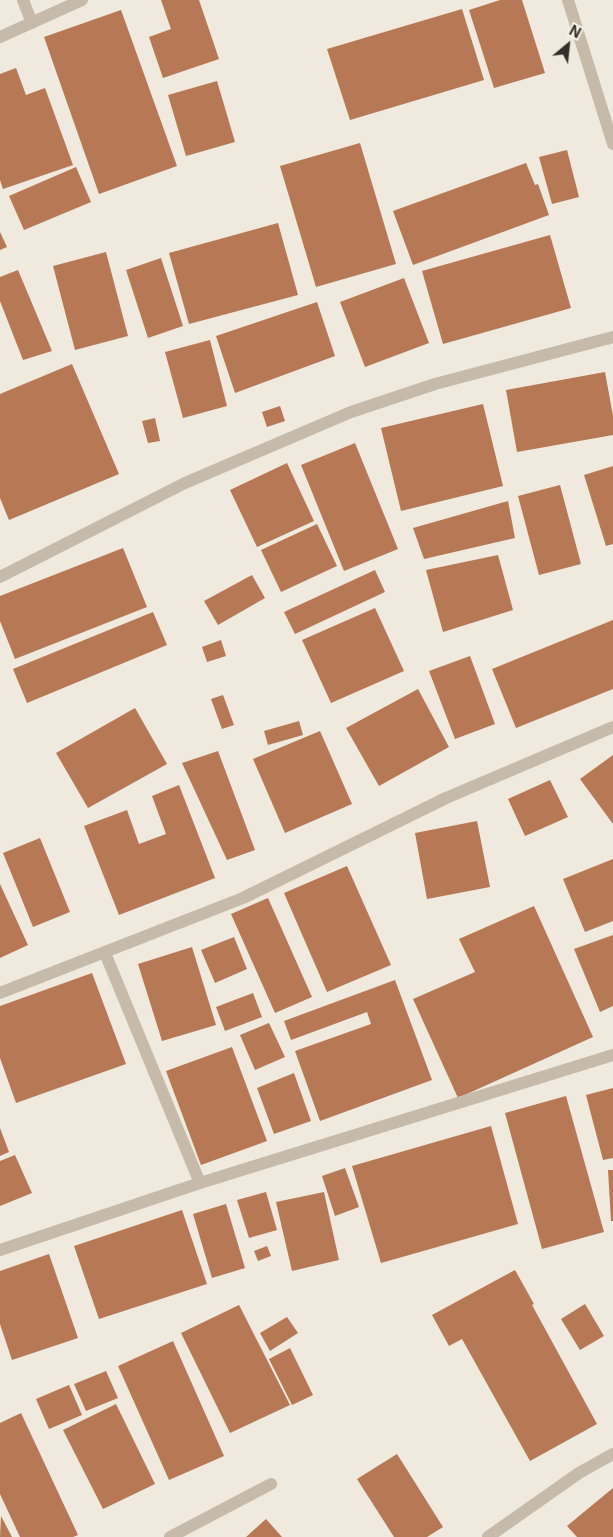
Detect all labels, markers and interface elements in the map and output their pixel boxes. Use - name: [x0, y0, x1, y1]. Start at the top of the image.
- north arrow: [543, 20, 593, 70]
- text: N: [567, 21, 584, 41]

